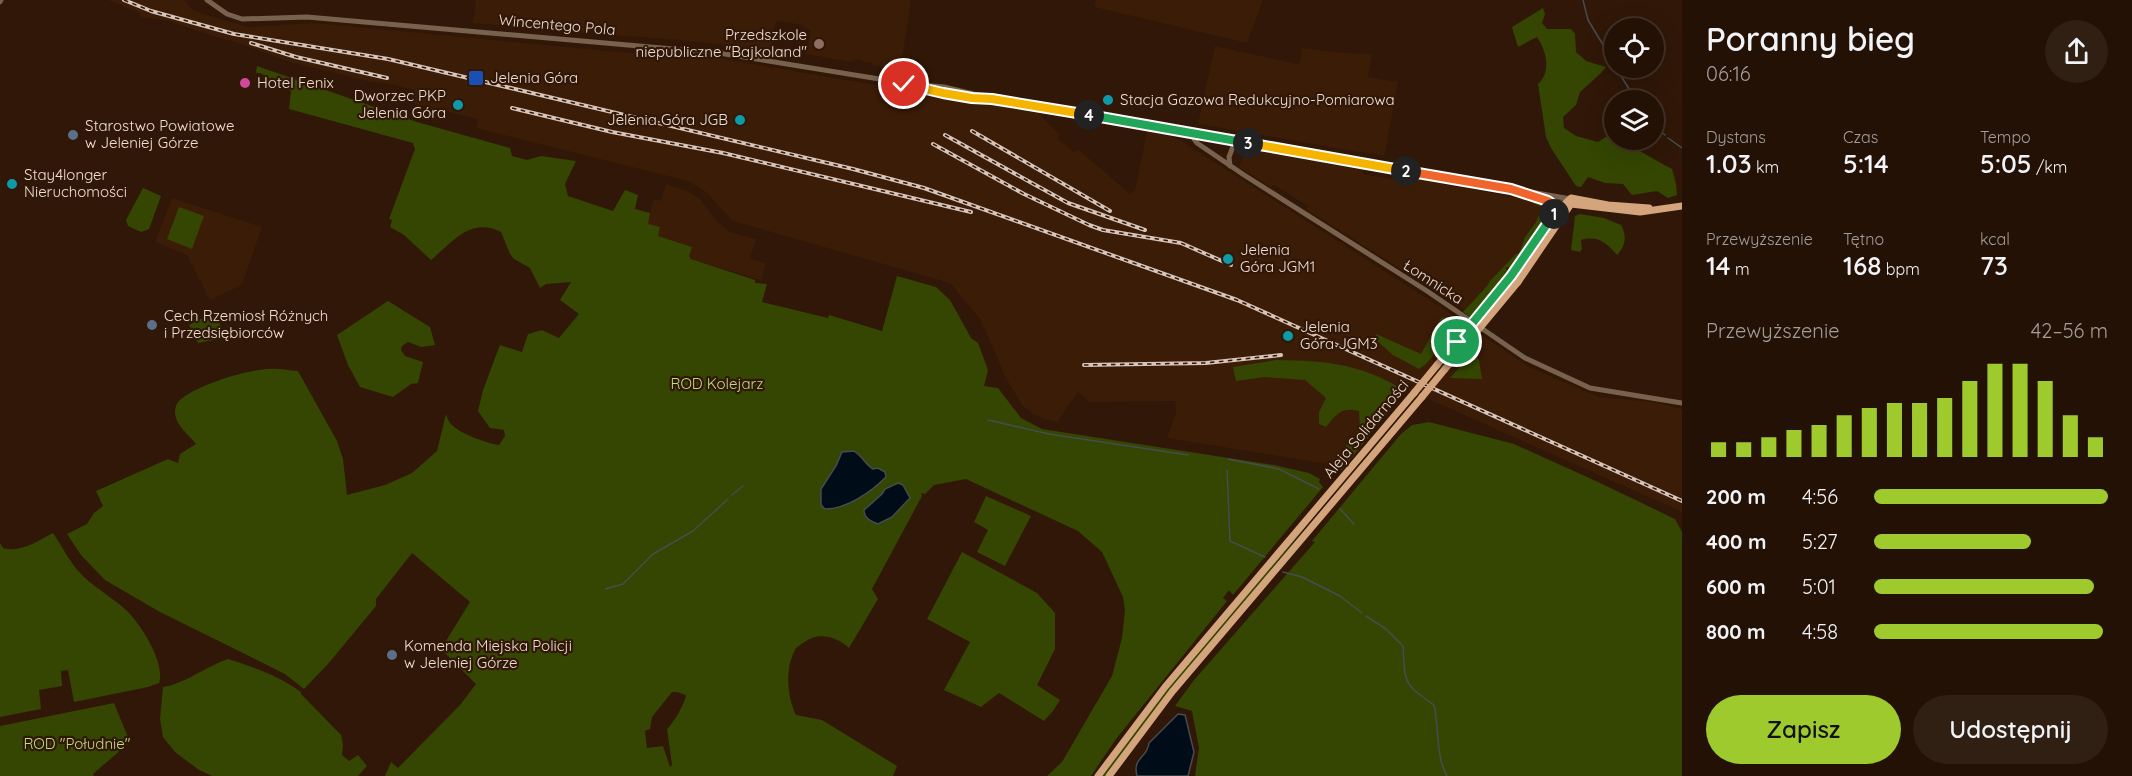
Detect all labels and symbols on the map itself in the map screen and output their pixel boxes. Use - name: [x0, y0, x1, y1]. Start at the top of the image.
- street label: Wincentego Pola: [498, 10, 616, 39]
- place label: Przedszkole niepubliczne "Bajkoland": [636, 25, 807, 61]
- marker: Przedszkole niepubliczne "Bajkoland": [812, 37, 826, 51]
- pin: [878, 58, 929, 109]
- place label: Jelenia Góra: [490, 68, 578, 87]
- marker: Jelenia Góra: [467, 69, 485, 87]
- place label: Hotel Fenix: [257, 73, 334, 92]
- marker: Hotel Fenix: [238, 76, 252, 90]
- place label: Dworzec PKP Jelenia Góra: [354, 86, 446, 122]
- place label: Stacja Gazowa Redukcyjno-Pomiarowa: [1120, 90, 1395, 109]
- marker: Stacja Gazowa Redukcyjno-Pomiarowa: [1101, 93, 1115, 107]
- marker: Dworzec PKP Jelenia Góra: [451, 98, 465, 112]
- pin: 4: [1074, 100, 1104, 130]
- place label: Jelenia Góra JGB: [607, 110, 728, 129]
- marker: Jelenia Góra JGB: [733, 113, 747, 127]
- place label: Starostwo Powiatowe w Jeleniej Górze: [85, 116, 235, 152]
- marker: Starostwo Powiatowe w Jeleniej Górze: [66, 128, 80, 142]
- pin: 3: [1233, 128, 1263, 158]
- pin: 2: [1391, 156, 1421, 186]
- place label: Stay4longer Nieruchomości: [24, 165, 127, 201]
- marker: Stay4longer Nieruchomości: [5, 177, 19, 191]
- pin: 1: [1539, 199, 1569, 229]
- place label: Jelenia Góra JGM1: [1240, 240, 1315, 276]
- marker: Jelenia Góra JGM1: [1221, 252, 1235, 266]
- street label: Łomnicka: [1400, 255, 1467, 308]
- place label: Cech Rzemiosł Różnych i Przedsiębiorców: [164, 306, 328, 342]
- pin: [1431, 316, 1482, 367]
- place label: Jelenia Góra JGM3: [1300, 317, 1378, 353]
- marker: Cech Rzemiosł Różnych i Przedsiębiorców: [145, 318, 159, 332]
- marker: Jelenia Góra JGM3: [1281, 329, 1295, 343]
- park label: ROD Kolejarz: [670, 374, 764, 393]
- street label: Aleja Solidarności: [1319, 376, 1412, 482]
- place label: Komenda Miejska Policji w Jeleniej Górze: [404, 636, 572, 672]
- marker: Komenda Miejska Policji w Jeleniej Górze: [385, 648, 399, 662]
- park label: ROD "Południe": [23, 734, 131, 753]

